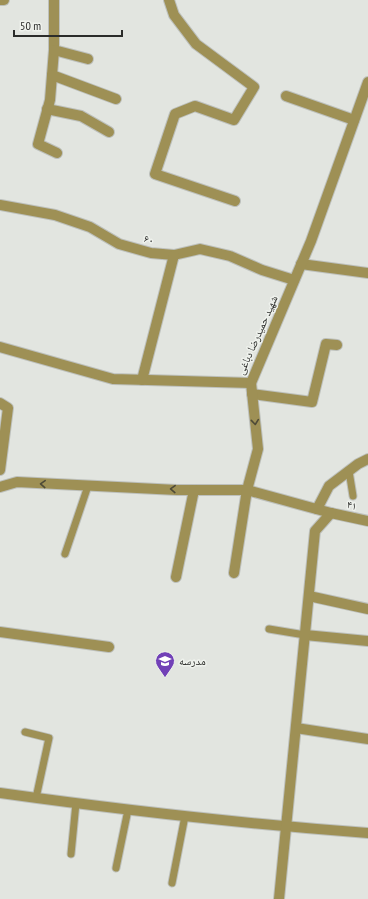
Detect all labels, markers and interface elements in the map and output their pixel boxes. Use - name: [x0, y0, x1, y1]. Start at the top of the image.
- scale bar: [14, 12, 122, 38]
- text: 50 m: [20, 18, 41, 33]
- street label: ۶۰: [143, 231, 155, 247]
- street label: شهید حمیدرضا دباغی: [233, 293, 281, 377]
- one-way arrow: [250, 419, 259, 425]
- one-way arrow: [40, 479, 46, 488]
- one-way arrow: [170, 485, 176, 494]
- street label: ۴۱: [346, 497, 358, 513]
- school or university icon: مدرسه: [154, 650, 176, 678]
- place label: مدرسه: [179, 654, 206, 668]

